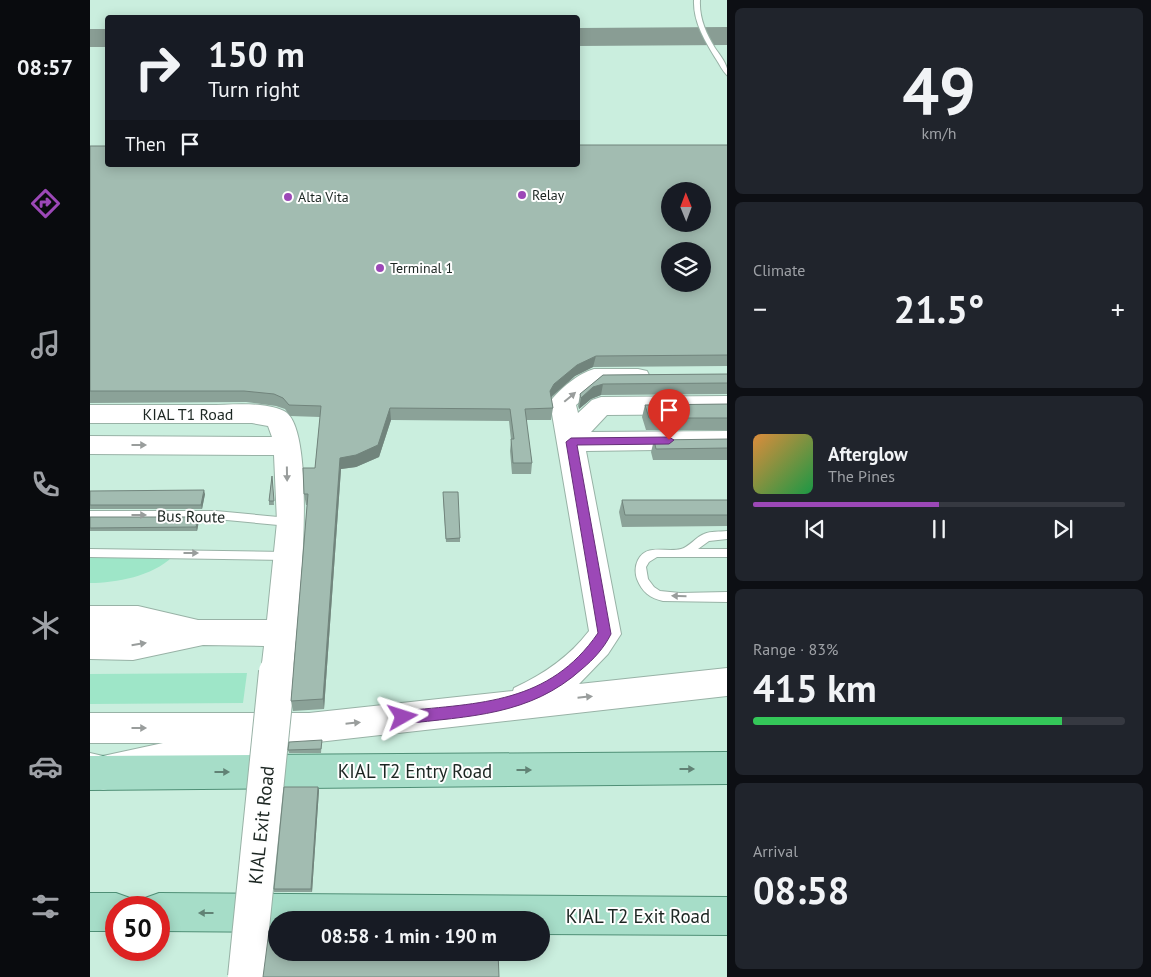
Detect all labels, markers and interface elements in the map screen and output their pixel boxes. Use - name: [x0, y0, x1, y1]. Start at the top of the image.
- text: 150 m: [208, 31, 305, 77]
- icon: right: [125, 35, 190, 100]
- text: 49: [902, 48, 976, 132]
- text: 08:57: [17, 53, 73, 81]
- text: Turn right: [208, 75, 300, 103]
- text: km/h: [921, 123, 957, 143]
- icon: arrive: [176, 130, 204, 158]
- text: Then: [125, 132, 166, 156]
- north arrow: [661, 182, 711, 232]
- map controls: [661, 182, 711, 292]
- icon: directions: [28, 186, 63, 221]
- place label: Relay: [532, 186, 565, 204]
- place label: Alta Vita: [298, 188, 349, 206]
- marker: Relay: [516, 189, 528, 201]
- marker: Alta Vita: [282, 191, 294, 203]
- button: layers: [661, 242, 711, 292]
- place label: Terminal 1: [390, 259, 453, 277]
- text: Climate: [753, 260, 805, 280]
- marker: Terminal 1: [374, 262, 386, 274]
- text: 21.5°: [894, 284, 984, 333]
- text: −: [753, 290, 767, 327]
- text: +: [1111, 290, 1125, 327]
- icon: music: [28, 327, 63, 362]
- pin: [648, 389, 690, 440]
- one-way arrow: [563, 391, 576, 402]
- icon: arrive: [655, 396, 683, 424]
- street label: KIAL T1 Road: [143, 404, 233, 424]
- one-way arrow: [131, 441, 147, 449]
- text: Afterglow: [828, 442, 908, 466]
- one-way arrow: [284, 466, 292, 482]
- text: The Pines: [828, 466, 895, 486]
- icon: phone: [28, 467, 63, 502]
- street label: Bus Route: [157, 505, 225, 527]
- one-way arrow: [131, 511, 147, 519]
- icon: previous: [801, 515, 829, 543]
- icon: pause: [925, 515, 953, 543]
- icon: next: [1049, 515, 1077, 543]
- one-way arrow: [183, 549, 199, 557]
- one-way arrow: [670, 592, 686, 600]
- icon: climate: [28, 608, 63, 643]
- text: Range · 83%: [753, 639, 838, 659]
- one-way arrow: [131, 640, 147, 648]
- text: 415 km: [753, 663, 877, 712]
- position arrow: [376, 690, 428, 742]
- one-way arrow: [577, 693, 593, 701]
- one-way arrow: [346, 719, 362, 727]
- one-way arrow: [131, 724, 147, 732]
- icon: car: [28, 749, 63, 784]
- street label: KIAL T2 Entry Road: [338, 759, 492, 783]
- one-way arrow: [679, 764, 695, 772]
- street label: KIAL Exit Road: [243, 765, 279, 885]
- one-way arrow: [516, 766, 532, 774]
- one-way arrow: [214, 768, 230, 776]
- text: Arrival: [753, 841, 798, 861]
- text: 08:58: [753, 865, 849, 914]
- icon: filters: [28, 889, 63, 924]
- speed limit sign: 50: [105, 896, 170, 961]
- street label: KIAL T2 Exit Road: [566, 904, 710, 928]
- one-way arrow: [198, 909, 214, 917]
- text: 08:58 · 1 min · 190 m: [321, 924, 497, 948]

